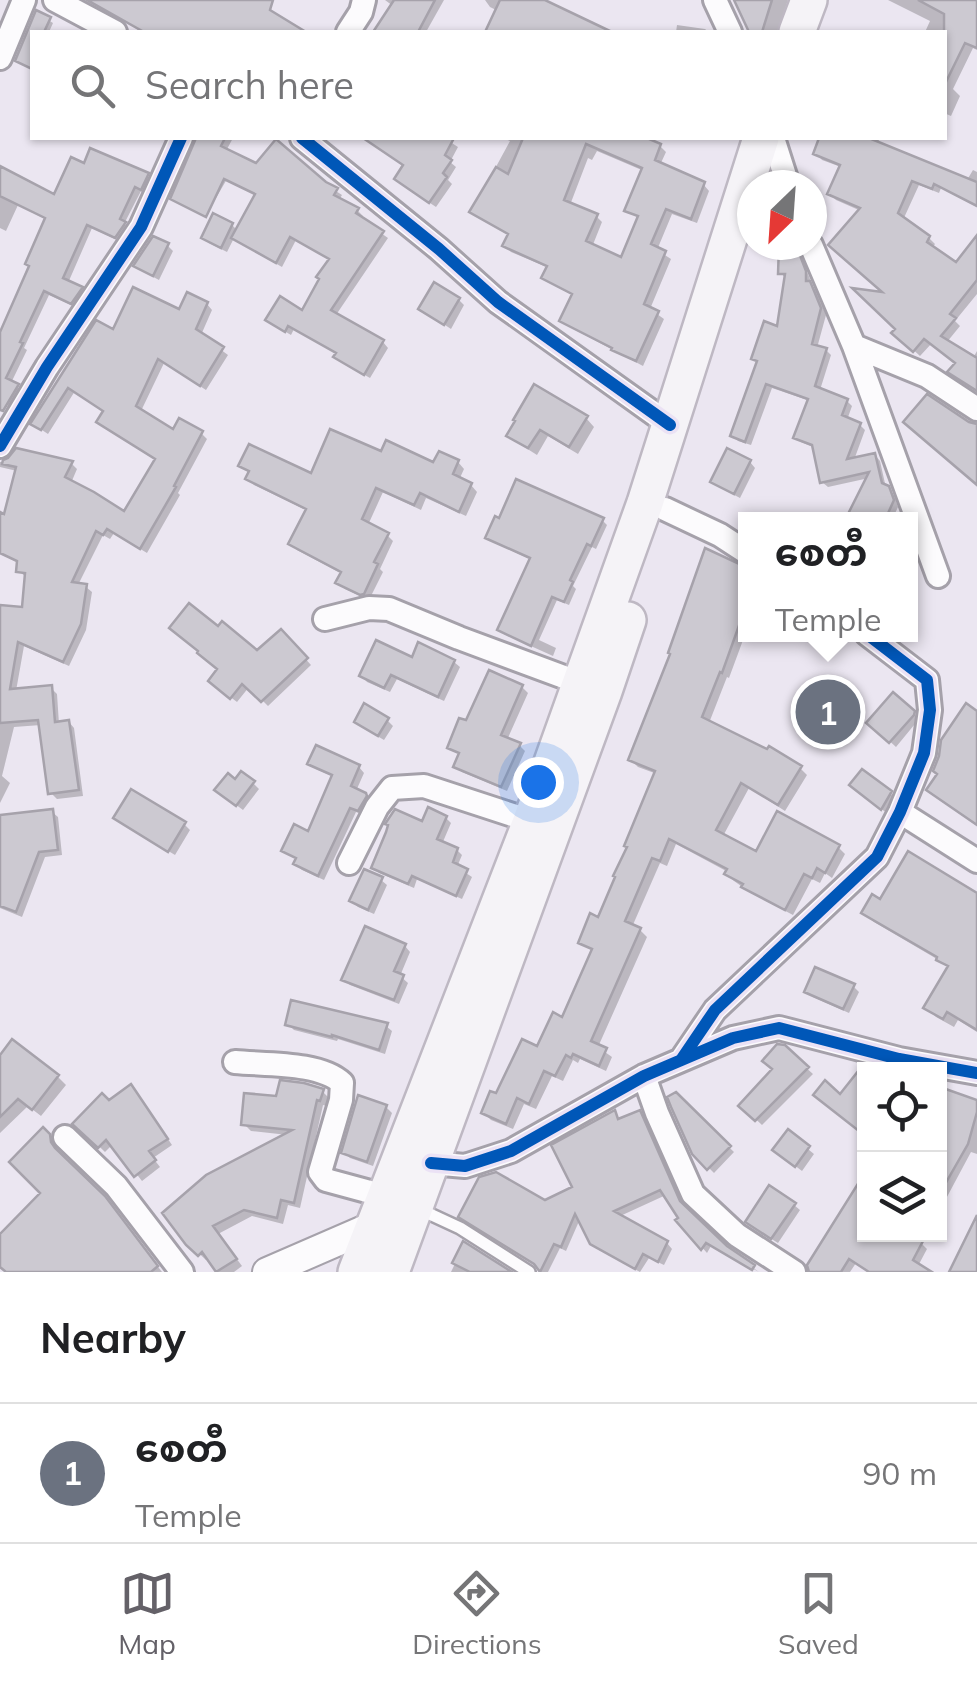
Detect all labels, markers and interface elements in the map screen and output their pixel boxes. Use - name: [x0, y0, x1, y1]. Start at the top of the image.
- search box: [30, 30, 947, 140]
- icon: search: [65, 58, 120, 113]
- text: Search here: [145, 61, 354, 109]
- north arrow: [737, 170, 827, 260]
- popup: [738, 512, 918, 642]
- text: စေတီ: [775, 528, 867, 576]
- text: Temple: [775, 599, 881, 639]
- pin: 1: [796, 674, 860, 750]
- your location: [513, 757, 564, 808]
- map controls: [857, 1062, 947, 1242]
- button: locate: [857, 1062, 947, 1152]
- button: layers: [857, 1152, 947, 1242]
- text: Nearby: [40, 1311, 186, 1364]
- text: စေတီ: [135, 1424, 228, 1472]
- text: 1: [63, 1453, 82, 1493]
- text: 90 m: [862, 1453, 937, 1493]
- text: Temple: [135, 1495, 242, 1535]
- tab: Map: [118, 1566, 176, 1661]
- tab: Directions: [412, 1566, 542, 1661]
- tab: Saved: [778, 1566, 859, 1661]

